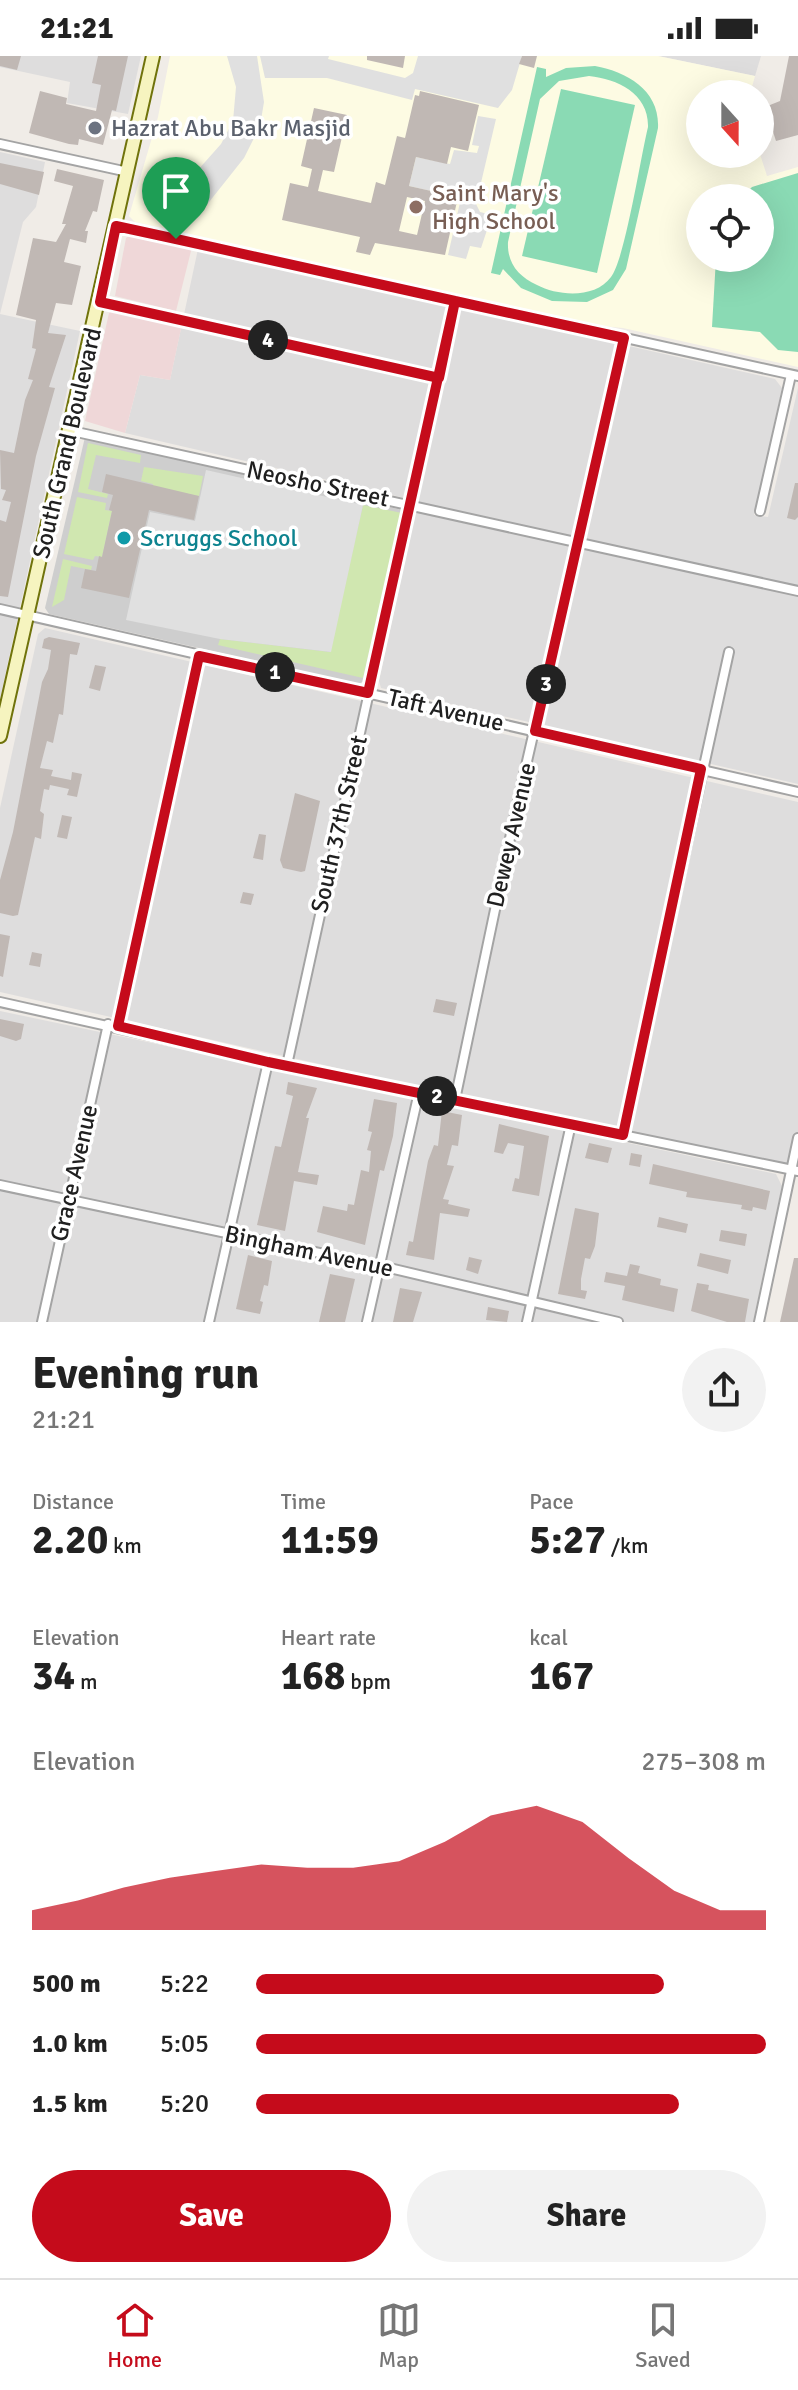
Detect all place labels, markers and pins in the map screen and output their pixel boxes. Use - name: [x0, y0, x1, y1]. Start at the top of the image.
- place label: Hazrat Abu Bakr Masjid: [111, 113, 351, 143]
- marker: Hazrat Abu Bakr Masjid: [86, 119, 104, 137]
- pin: [142, 157, 210, 239]
- place label: Saint Mary's High School: [432, 178, 558, 236]
- marker: Saint Mary's High School: [407, 198, 425, 216]
- pin: 4: [248, 320, 288, 360]
- place label: Scruggs School: [140, 523, 297, 553]
- marker: Scruggs School: [115, 529, 133, 547]
- pin: 1: [255, 652, 295, 692]
- pin: 3: [526, 664, 566, 704]
- pin: 2: [417, 1076, 457, 1116]

